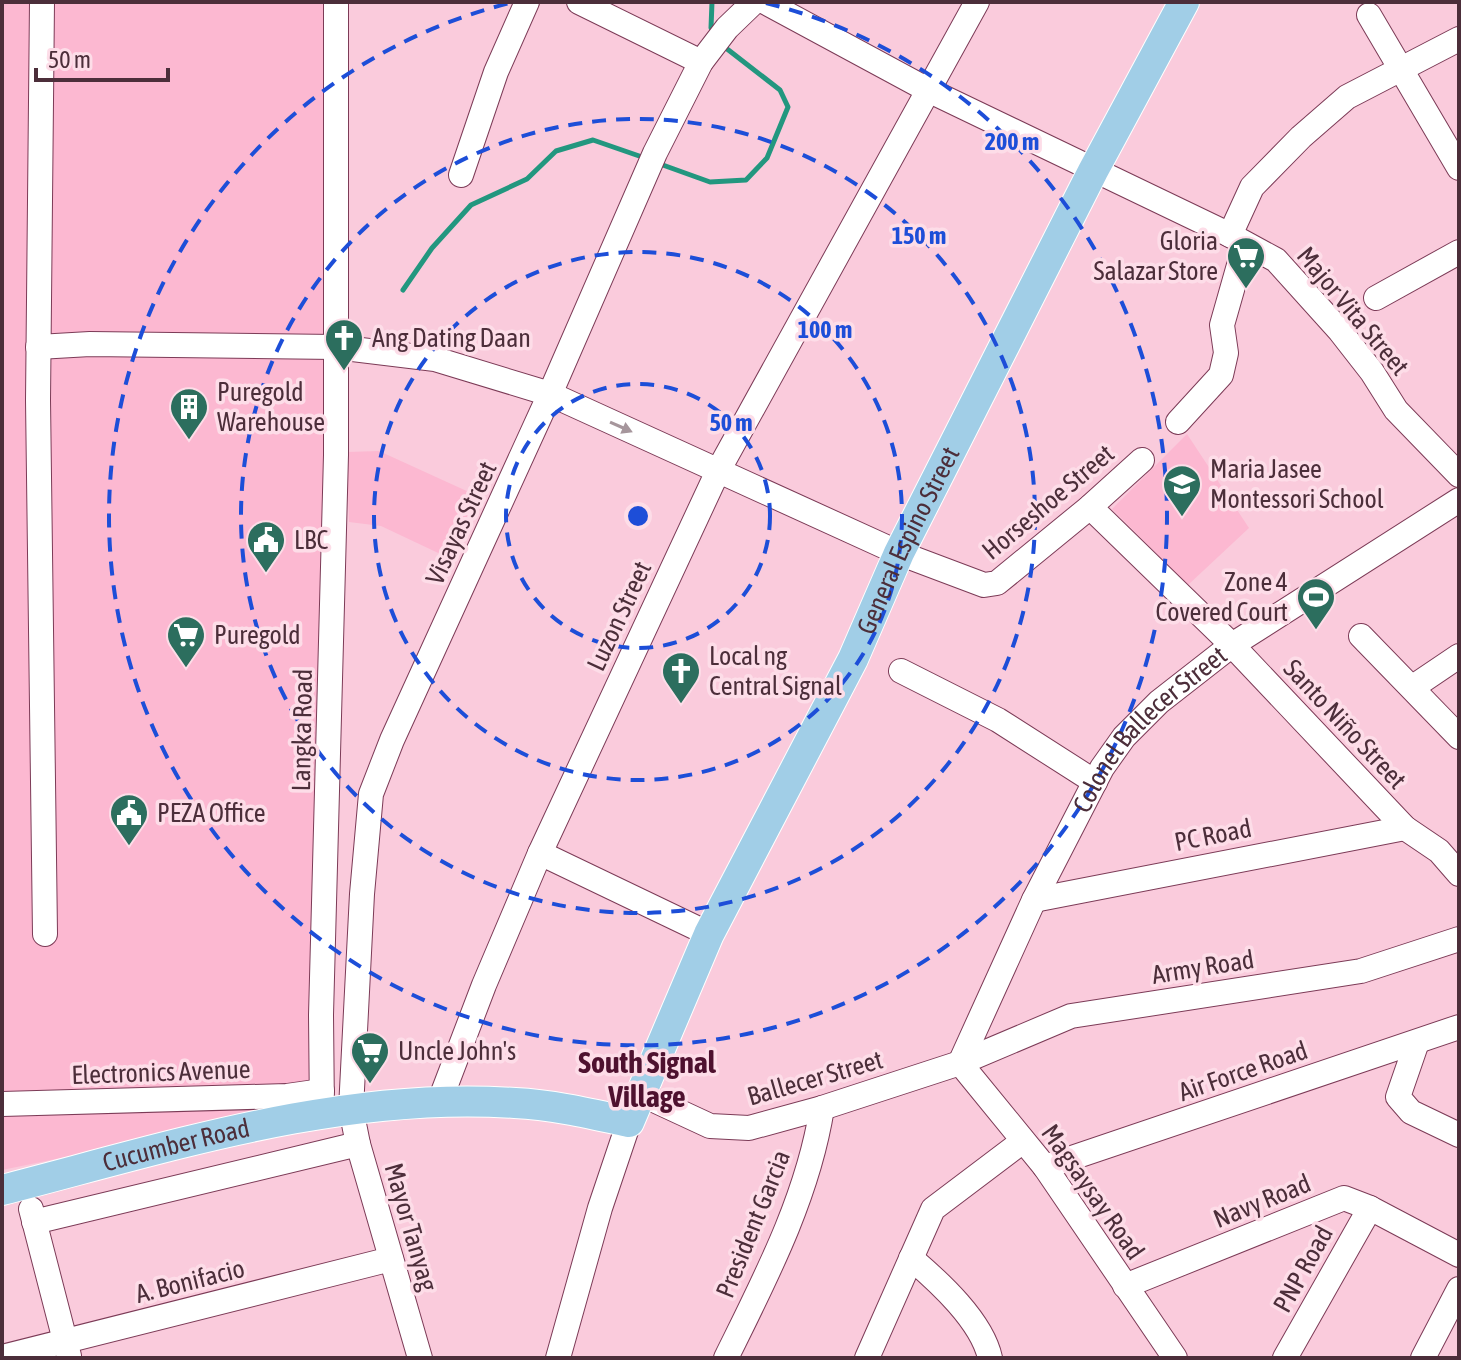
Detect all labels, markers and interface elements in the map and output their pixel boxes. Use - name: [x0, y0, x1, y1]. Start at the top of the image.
- scale bar: [36, 32, 168, 82]
- text: 50 m: [48, 46, 91, 73]
- text: 200 m: [985, 128, 1039, 155]
- text: 150 m: [892, 222, 946, 249]
- place label: Gloria Salazar Store: [1093, 226, 1218, 286]
- supermarket icon: Gloria Salazar Store: [1225, 235, 1267, 290]
- street label: Major Vita Street: [1291, 241, 1415, 381]
- text: 100 m: [798, 316, 852, 343]
- church icon: Ang Dating Daan: [323, 317, 365, 372]
- place label: Ang Dating Daan: [372, 323, 531, 353]
- place label: Puregold Warehouse: [217, 377, 325, 437]
- building icon: Puregold Warehouse: [168, 386, 210, 441]
- text: 50 m: [709, 409, 753, 436]
- one-way arrow: [609, 420, 633, 433]
- street label: Horseshoe Street: [976, 438, 1120, 566]
- street label: General Espino Street: [851, 442, 965, 639]
- place label: Maria Jasee Montessori School: [1210, 454, 1384, 514]
- street label: Visayas Street: [419, 457, 503, 589]
- school or university icon: Maria Jasee Montessori School: [1161, 463, 1203, 518]
- centre of rings: [624, 502, 652, 530]
- public building icon: LBC: [245, 519, 287, 574]
- place label: LBC: [294, 525, 328, 555]
- street label: Luzon Street: [581, 557, 657, 675]
- place label: Zone 4 Covered Court: [1155, 567, 1288, 627]
- sports icon: Zone 4 Covered Court: [1295, 576, 1337, 631]
- supermarket icon: Puregold: [165, 614, 207, 669]
- place label: Puregold: [214, 620, 301, 650]
- street label: Colonel Ballecer Street: [1067, 640, 1233, 818]
- place label: Local ng Central Signal: [709, 641, 842, 701]
- church icon: Local ng Central Signal: [660, 650, 702, 705]
- street label: Santo Niño Street: [1278, 653, 1412, 795]
- street label: Langka Road: [286, 668, 318, 792]
- public building icon: PEZA Office: [108, 792, 150, 847]
- place label: PEZA Office: [157, 798, 266, 828]
- street label: PC Road: [1172, 813, 1254, 857]
- street label: Army Road: [1150, 944, 1256, 990]
- supermarket icon: Uncle John's: [349, 1030, 391, 1085]
- street label: Air Force Road: [1175, 1035, 1311, 1107]
- place label: Uncle John's: [398, 1036, 516, 1066]
- street label: Ballecer Street: [744, 1044, 886, 1112]
- district label: South Signal Village: [578, 1045, 717, 1113]
- street label: Electronics Avenue: [71, 1054, 251, 1090]
- street label: Cucumber Road: [99, 1113, 252, 1178]
- street label: Magsaysay Road: [1035, 1119, 1151, 1265]
- street label: President Garcia: [710, 1146, 796, 1302]
- street label: Mayor Tanyag: [378, 1160, 444, 1295]
- street label: Navy Road: [1209, 1168, 1315, 1234]
- street label: PNP Road: [1267, 1221, 1339, 1317]
- street label: A. Bonifacio: [132, 1253, 248, 1309]

